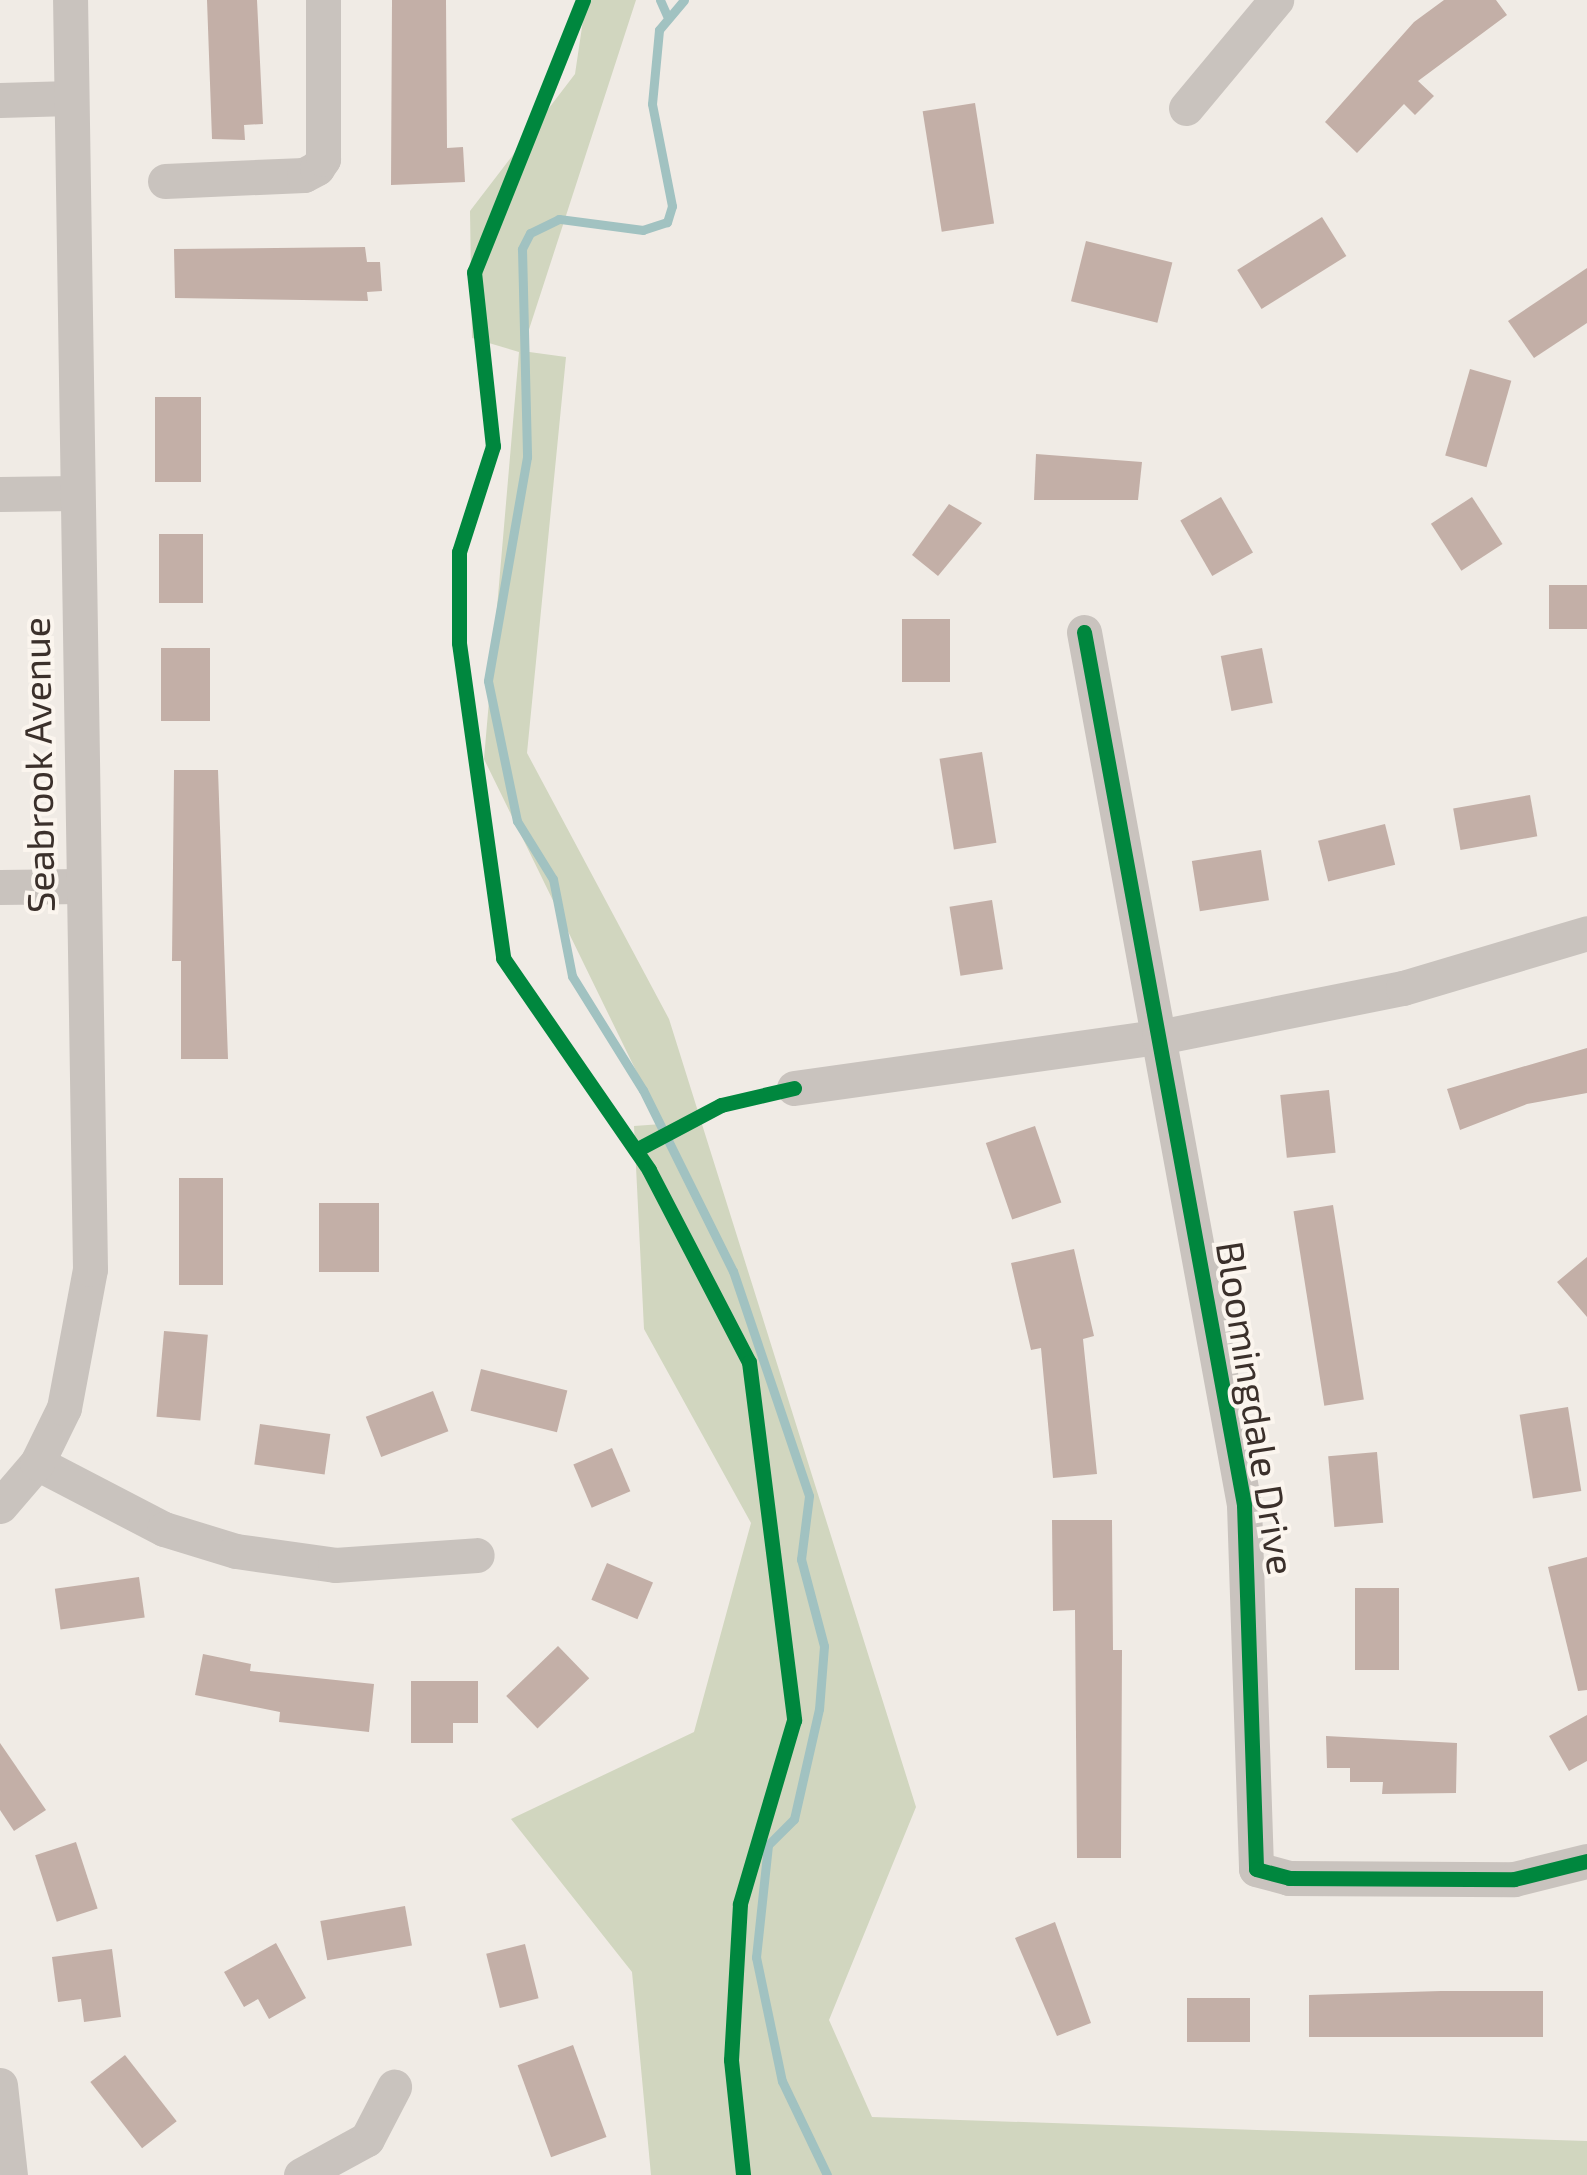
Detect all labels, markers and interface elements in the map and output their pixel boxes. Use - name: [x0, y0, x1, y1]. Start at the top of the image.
- street label: Seabrook Avenue: [13, 616, 63, 914]
- street label: Bloomingdale Drive: [1207, 1238, 1305, 1578]

